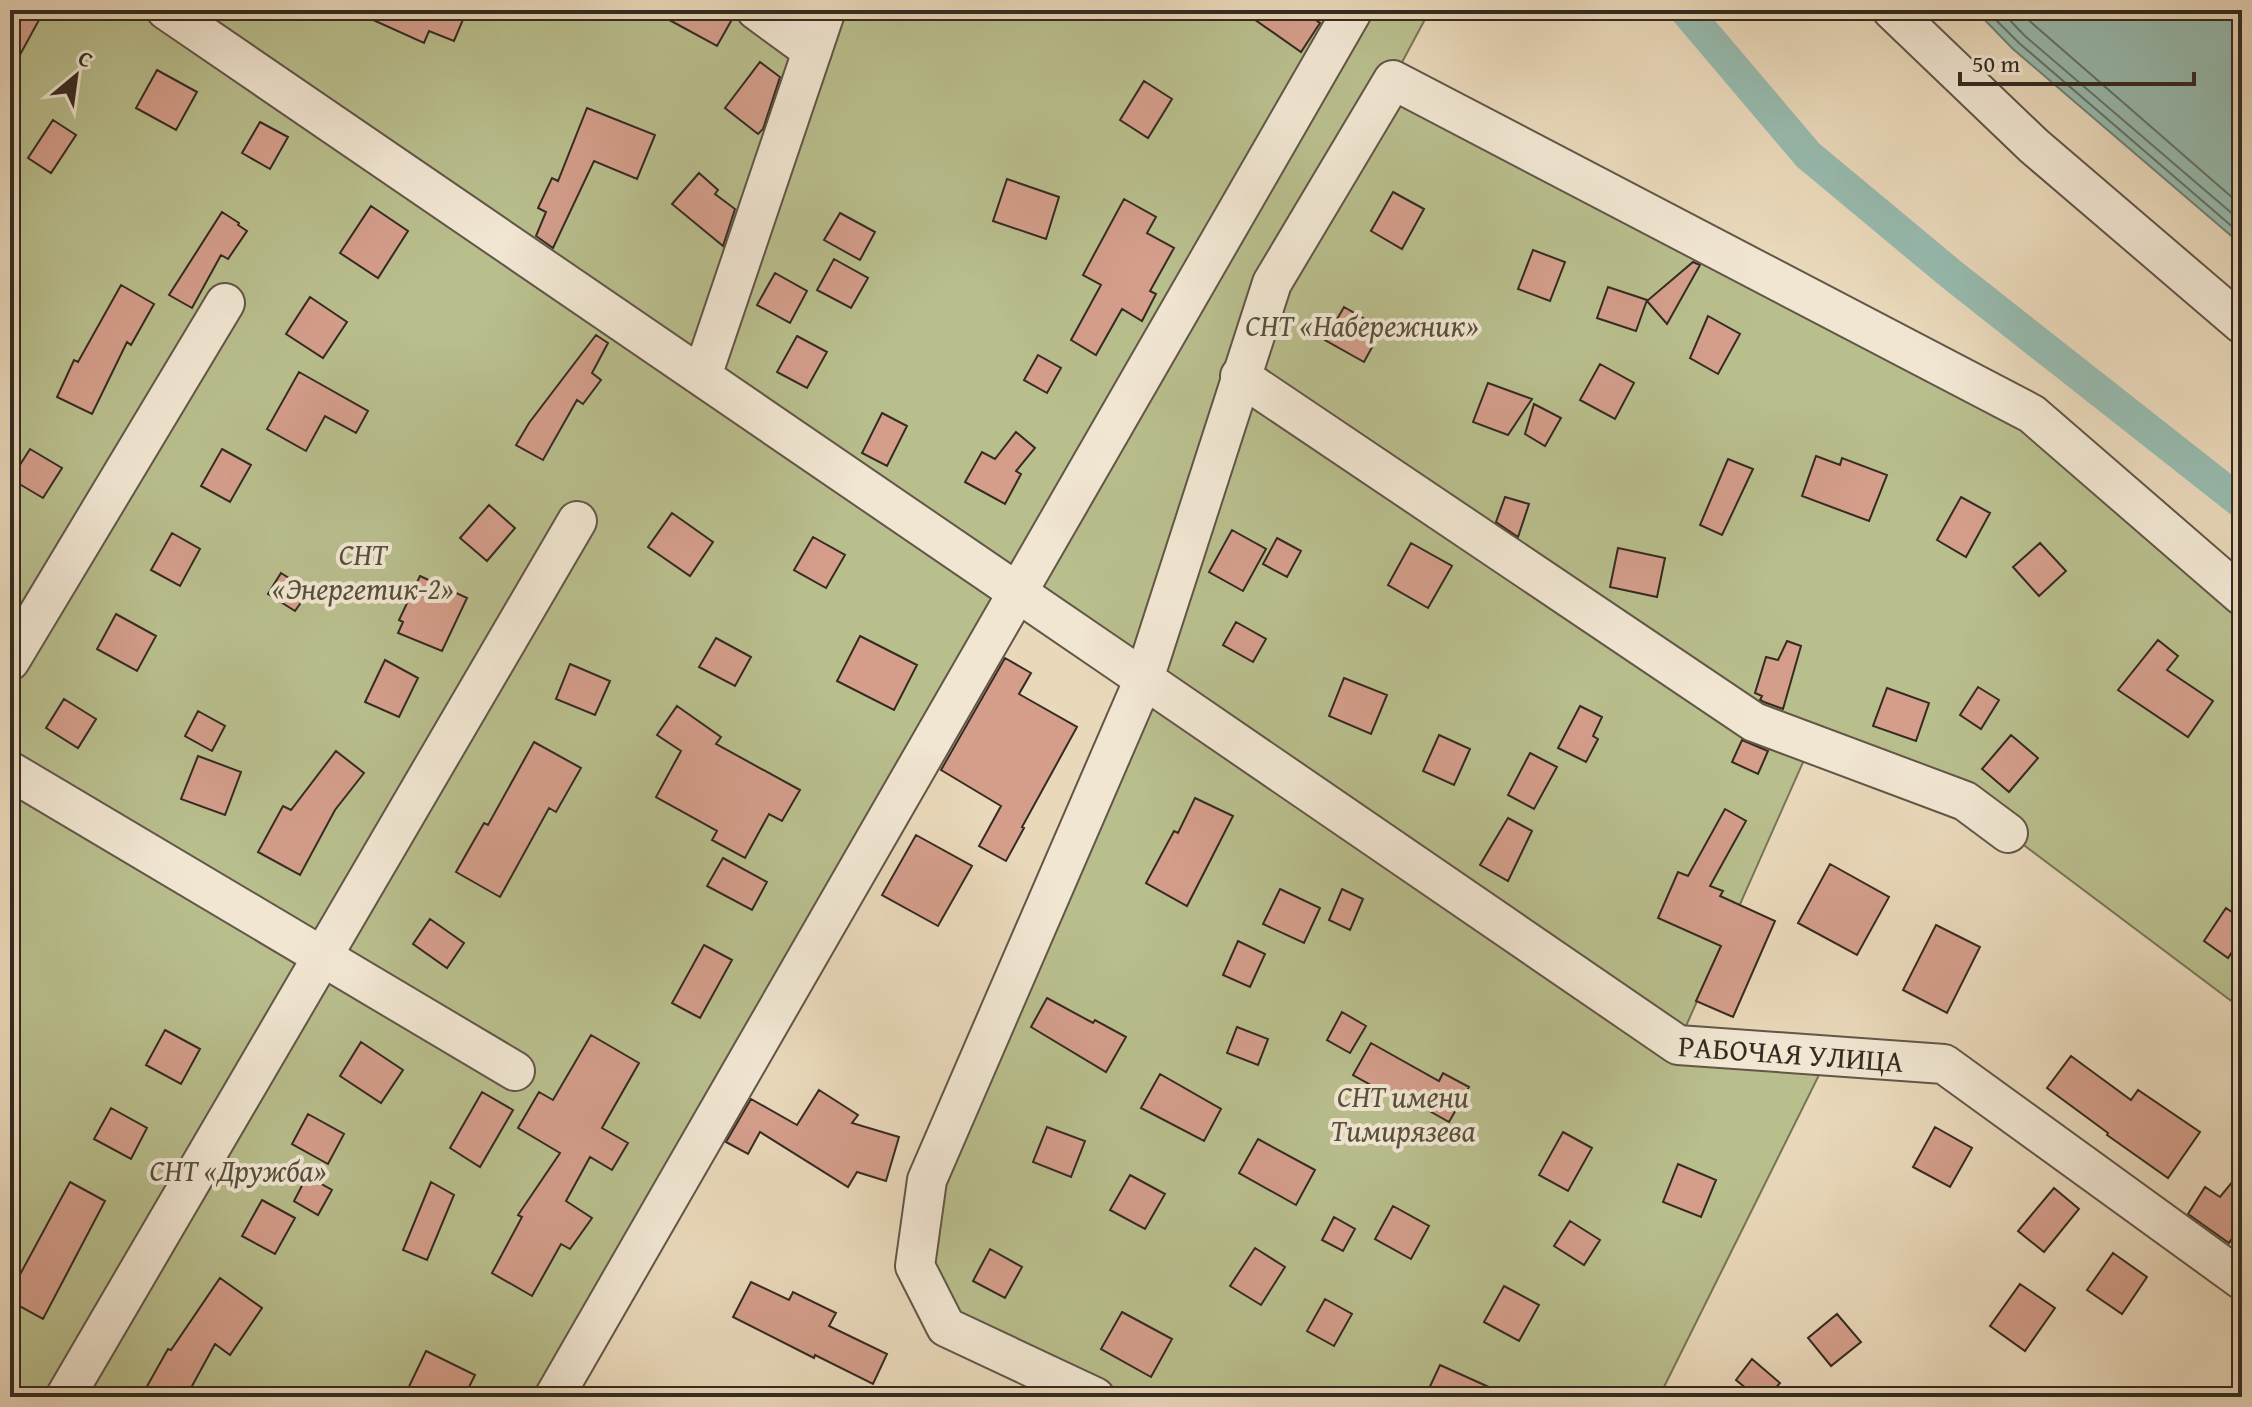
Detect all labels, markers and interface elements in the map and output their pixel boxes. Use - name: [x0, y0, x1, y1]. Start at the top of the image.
- north arrow: [36, 36, 116, 116]
- scale bar: [1960, 36, 2194, 86]
- text: С: [72, 41, 99, 76]
- text: 50 m: [1972, 46, 2020, 81]
- park label: СНТ «Набережник»: [1245, 303, 1479, 347]
- park label: СНТ «Энергетик-2»: [272, 532, 454, 610]
- street label: РАБОЧАЯ УЛИЦА: [1677, 1023, 1905, 1083]
- park label: СНТ имени Тимирязева: [1330, 1074, 1476, 1152]
- park label: СНТ «Дружба»: [149, 1148, 327, 1192]

